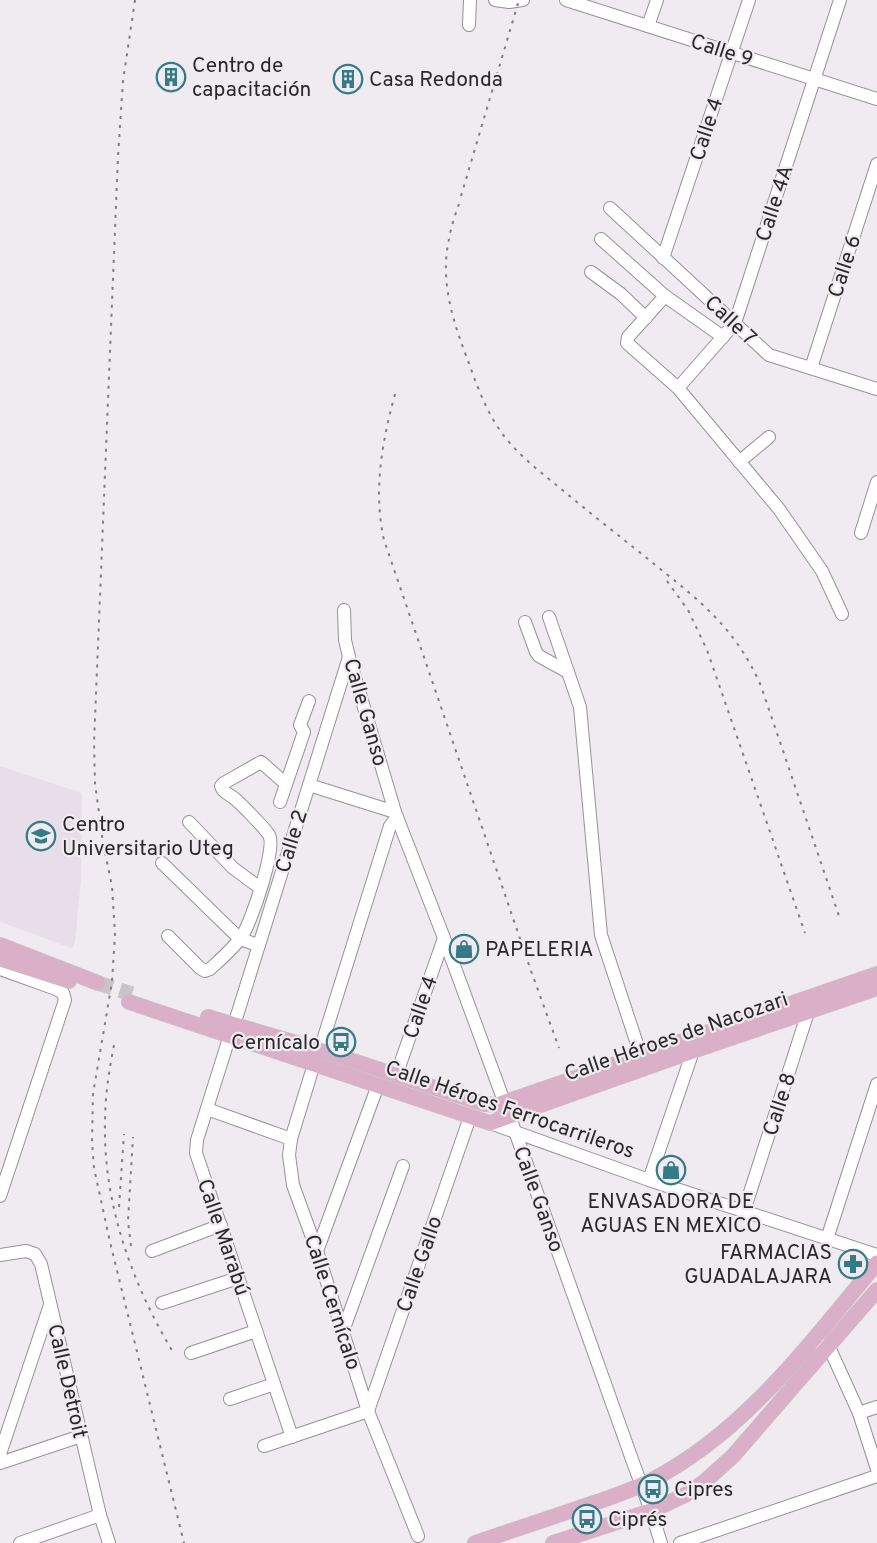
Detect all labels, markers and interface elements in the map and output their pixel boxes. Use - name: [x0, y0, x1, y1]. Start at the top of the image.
- street label: Calle 9: [687, 29, 756, 74]
- place label: Centro de capacitación: [192, 53, 311, 104]
- building icon: Centro de capacitación: [155, 61, 187, 93]
- building icon: Casa Redonda: [332, 63, 364, 95]
- place label: Casa Redonda: [369, 67, 503, 94]
- street label: Calle 4: [685, 94, 730, 165]
- street label: Calle 4A: [750, 162, 800, 245]
- street label: Calle 6: [823, 232, 868, 301]
- street label: Calle 7: [698, 290, 762, 352]
- street label: Calle Ganso: [336, 655, 393, 769]
- street label: Calle 2: [270, 807, 315, 876]
- place label: Centro Universitario Uteg: [62, 812, 234, 863]
- school or university icon: Centro Universitario Uteg: [25, 820, 57, 852]
- shop icon: PAPELERIA: [448, 933, 480, 965]
- place label: PAPELERIA: [485, 937, 594, 964]
- street label: Calle 4: [398, 972, 445, 1043]
- street label: Calle Héroes de Nacozari: [561, 986, 792, 1088]
- bus stop icon: Cernícalo: [325, 1026, 357, 1058]
- place label: Cernícalo: [231, 1030, 320, 1057]
- street label: Calle Héroes Ferrocarrileros: [381, 1055, 638, 1166]
- street label: Calle 8: [758, 1070, 803, 1139]
- street label: Calle Ganso: [506, 1143, 569, 1256]
- shop icon: ENVASADORA DE AGUAS EN MEXICO: [655, 1154, 687, 1186]
- street label: Calle Marabú: [190, 1175, 255, 1300]
- place label: ENVASADORA DE AGUAS EN MEXICO: [580, 1189, 762, 1240]
- street label: Calle Gallo: [391, 1213, 449, 1316]
- street label: Calle Cernícalo: [297, 1231, 366, 1374]
- place label: FARMACIAS GUADALAJARA: [684, 1240, 832, 1291]
- pharmacy icon: FARMACIAS GUADALAJARA: [837, 1248, 869, 1280]
- street label: Calle Detroit: [40, 1321, 93, 1441]
- bus stop icon: Cipres: [637, 1473, 669, 1505]
- place label: Cipres: [674, 1477, 733, 1504]
- bus stop icon: Ciprés: [571, 1503, 603, 1535]
- place label: Ciprés: [608, 1507, 667, 1534]

